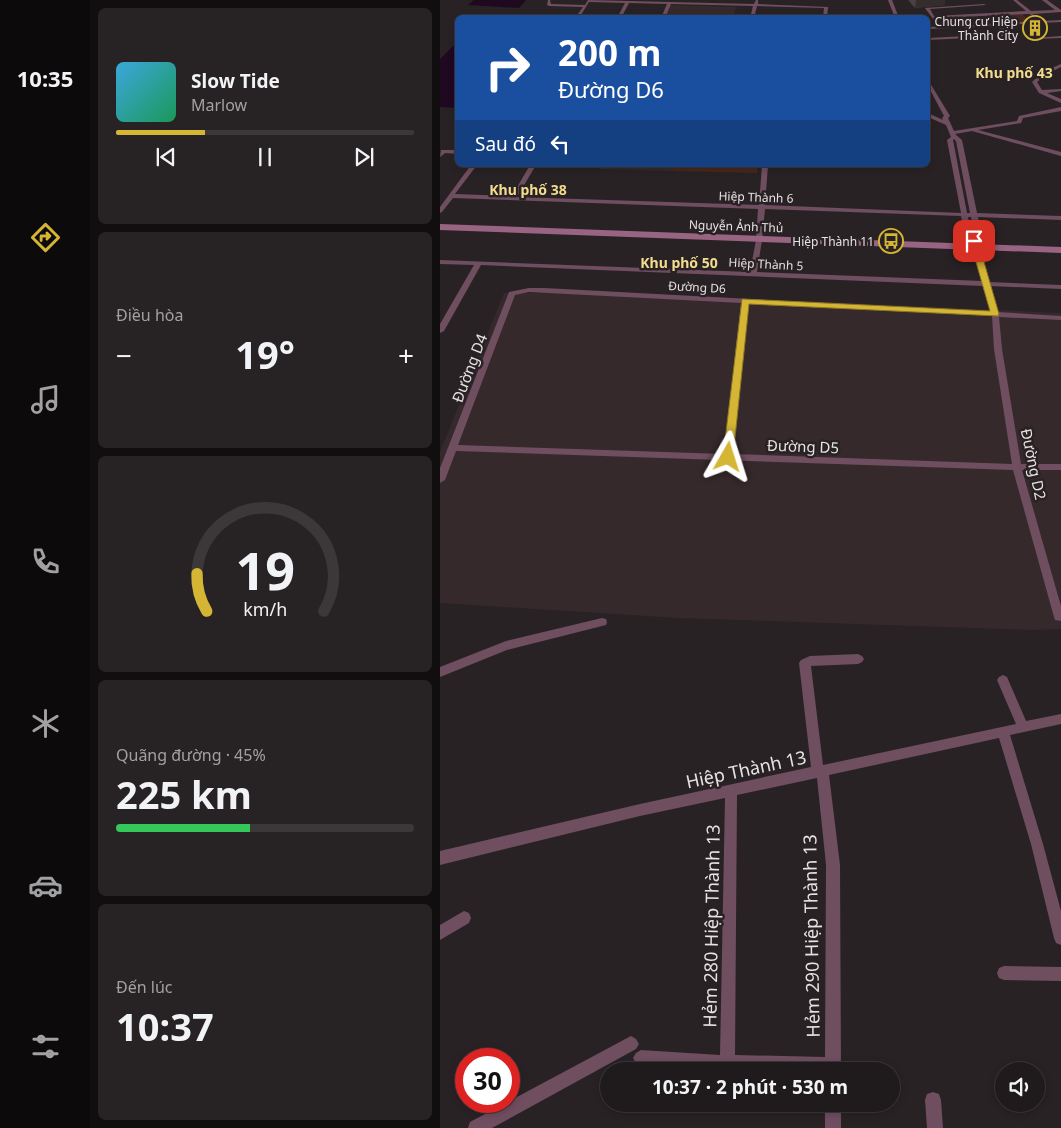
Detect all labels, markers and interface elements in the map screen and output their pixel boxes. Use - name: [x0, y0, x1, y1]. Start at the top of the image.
- place label: Chung cư Hiệp Thành City: [935, 13, 1019, 44]
- building icon: Chung cư Hiệp Thành City: [1022, 15, 1048, 41]
- text: 200 m: [558, 29, 661, 76]
- icon: right: [475, 35, 540, 100]
- text: 10:35: [17, 63, 73, 93]
- district label: Khu phố 43: [975, 63, 1053, 82]
- text: Slow Tide: [191, 68, 280, 94]
- text: Đường D6: [558, 74, 664, 104]
- text: Marlow: [191, 94, 247, 116]
- icon: left: [546, 130, 574, 158]
- text: Sau đó: [475, 131, 536, 157]
- icon: previous: [152, 143, 180, 171]
- icon: pause: [251, 143, 279, 171]
- icon: next: [350, 143, 378, 171]
- district label: Khu phố 38: [489, 180, 567, 199]
- street label: Hiệp Thành 6: [718, 187, 794, 207]
- street label: Nguyễn Ảnh Thủ: [688, 216, 784, 236]
- icon: directions: [28, 220, 63, 255]
- pin: [953, 220, 995, 262]
- icon: arrive: [960, 227, 988, 255]
- bus stop icon: Hiệp Thành 11: [878, 228, 904, 254]
- place label: Hiệp Thành 11: [792, 233, 874, 250]
- district label: Khu phố 50: [640, 253, 718, 272]
- street label: Hiệp Thành 5: [728, 254, 804, 274]
- street label: Đường D6: [668, 277, 726, 297]
- text: Điều hòa: [116, 304, 183, 326]
- text: 19°: [235, 328, 295, 380]
- street label: Đường D4: [447, 330, 491, 405]
- text: −: [116, 336, 132, 374]
- text: +: [398, 336, 414, 374]
- icon: music: [28, 382, 63, 417]
- street label: Đường D2: [1017, 427, 1051, 501]
- position arrow: [701, 430, 753, 482]
- street label: Đường D5: [767, 435, 839, 457]
- text: 19: [235, 534, 295, 605]
- icon: phone: [28, 544, 63, 579]
- text: km/h: [243, 597, 287, 621]
- icon: climate: [28, 706, 63, 741]
- text: Quãng đường · 45%: [116, 744, 266, 766]
- street label: Hiệp Thành 13: [684, 745, 808, 793]
- text: 225 km: [116, 768, 252, 820]
- street label: Hẻm 280 Hiệp Thành 13: [697, 824, 725, 1028]
- street label: Hẻm 290 Hiệp Thành 13: [797, 834, 825, 1038]
- icon: car: [28, 868, 63, 903]
- text: Đến lúc: [116, 976, 172, 998]
- text: 10:37: [116, 1000, 214, 1052]
- icon: filters: [28, 1029, 63, 1064]
- speed limit sign: 30: [455, 1048, 520, 1113]
- map controls: [995, 1062, 1045, 1112]
- button: sound: [995, 1062, 1045, 1112]
- text: 10:37 · 2 phút · 530 m: [652, 1074, 848, 1100]

